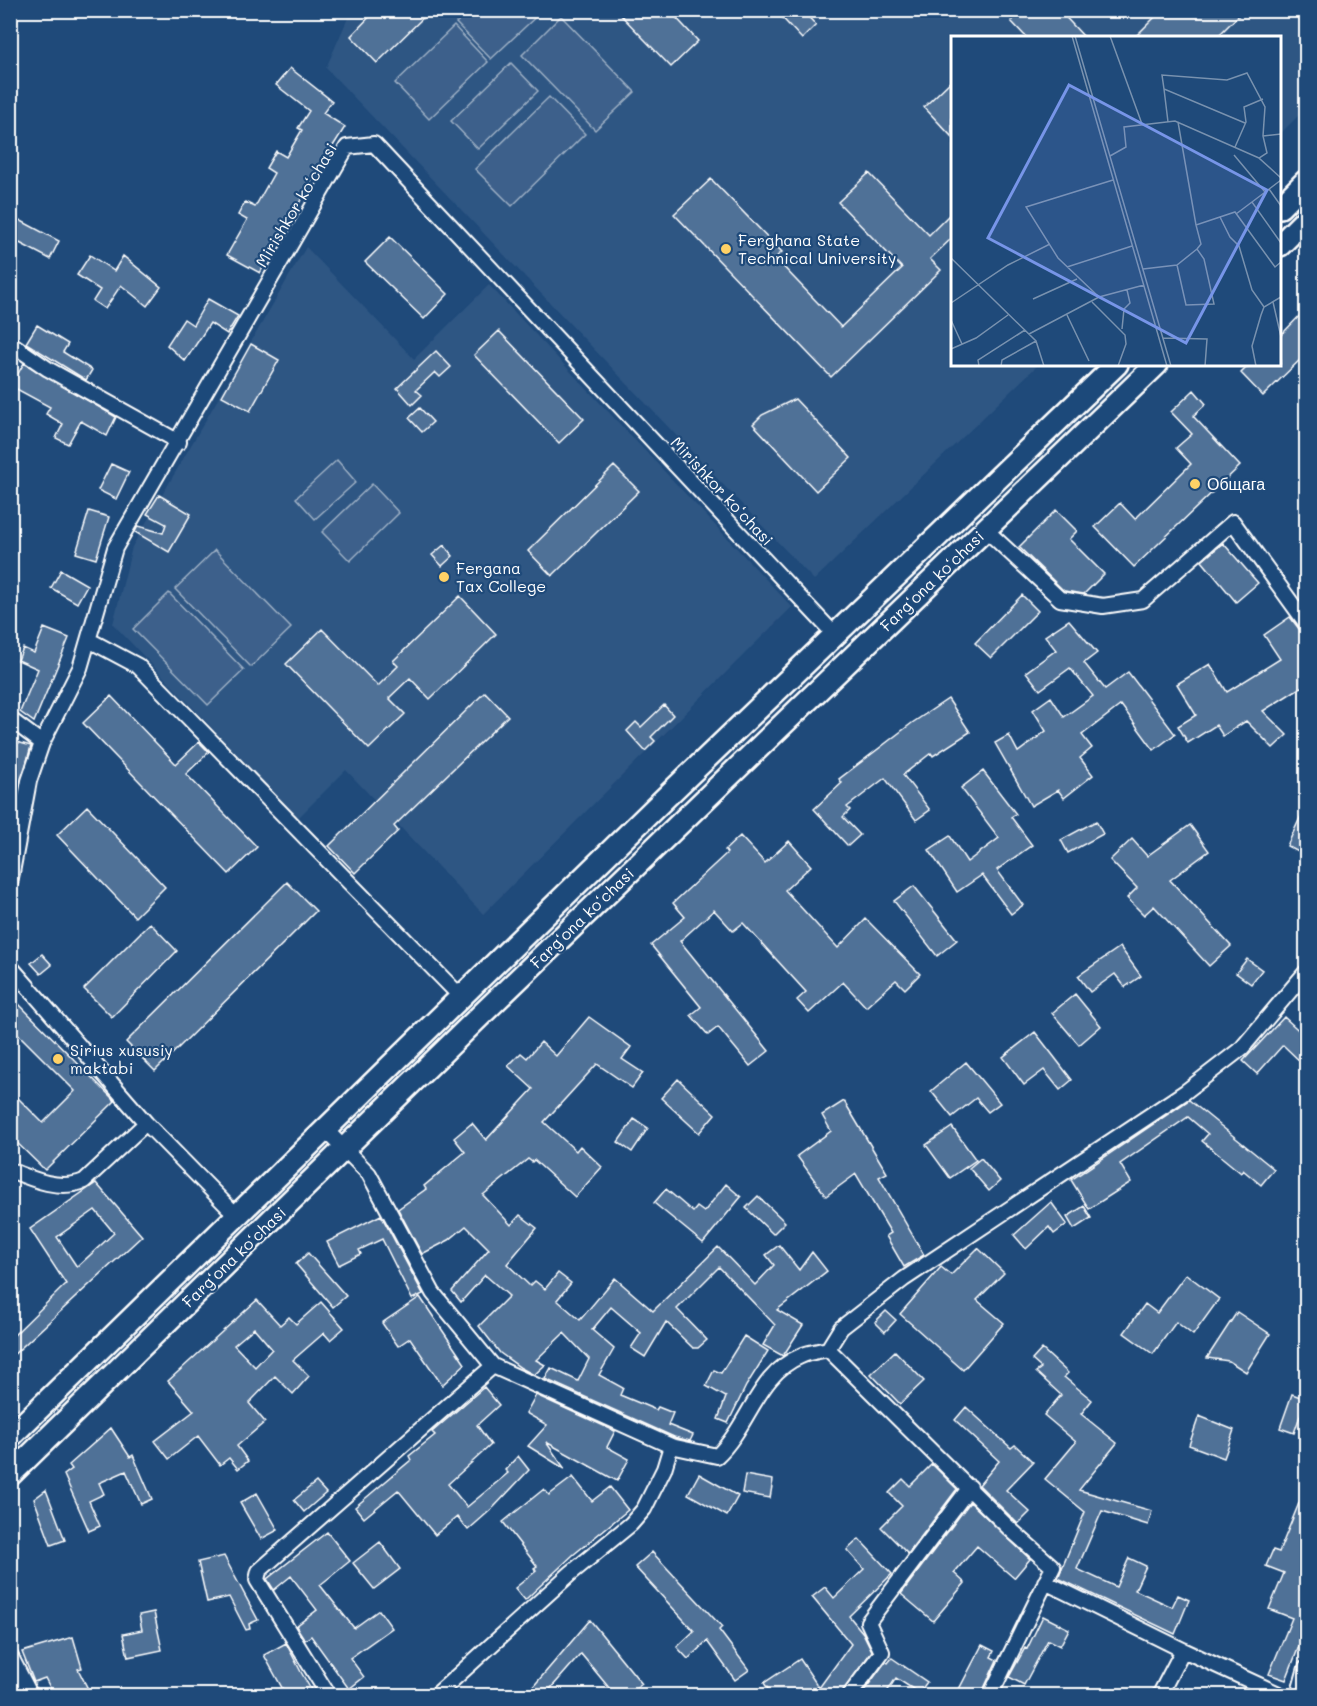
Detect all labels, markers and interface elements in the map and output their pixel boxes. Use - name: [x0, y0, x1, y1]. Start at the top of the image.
- inset map: [951, 36, 1281, 366]
- street label: Mirishkor koʻchasi: [250, 139, 341, 271]
- place label: Ferghana State Technical University: [738, 229, 896, 268]
- marker: Ferghana State Technical University: [719, 242, 733, 256]
- street label: Mirishkor koʻchasi: [666, 432, 778, 550]
- place label: Общага: [1207, 473, 1265, 494]
- marker: Общага: [1188, 477, 1202, 491]
- street label: Fargʻona koʻchasi: [875, 526, 988, 636]
- place label: Fergana Tax College: [456, 557, 546, 596]
- marker: Fergana Tax College: [437, 570, 451, 584]
- street label: Fargʻona koʻchasi: [525, 863, 638, 973]
- place label: Sirius xususiy maktabi: [70, 1039, 173, 1078]
- marker: Sirius xususiy maktabi: [51, 1052, 65, 1066]
- street label: Fargʻona koʻchasi: [177, 1202, 290, 1312]

